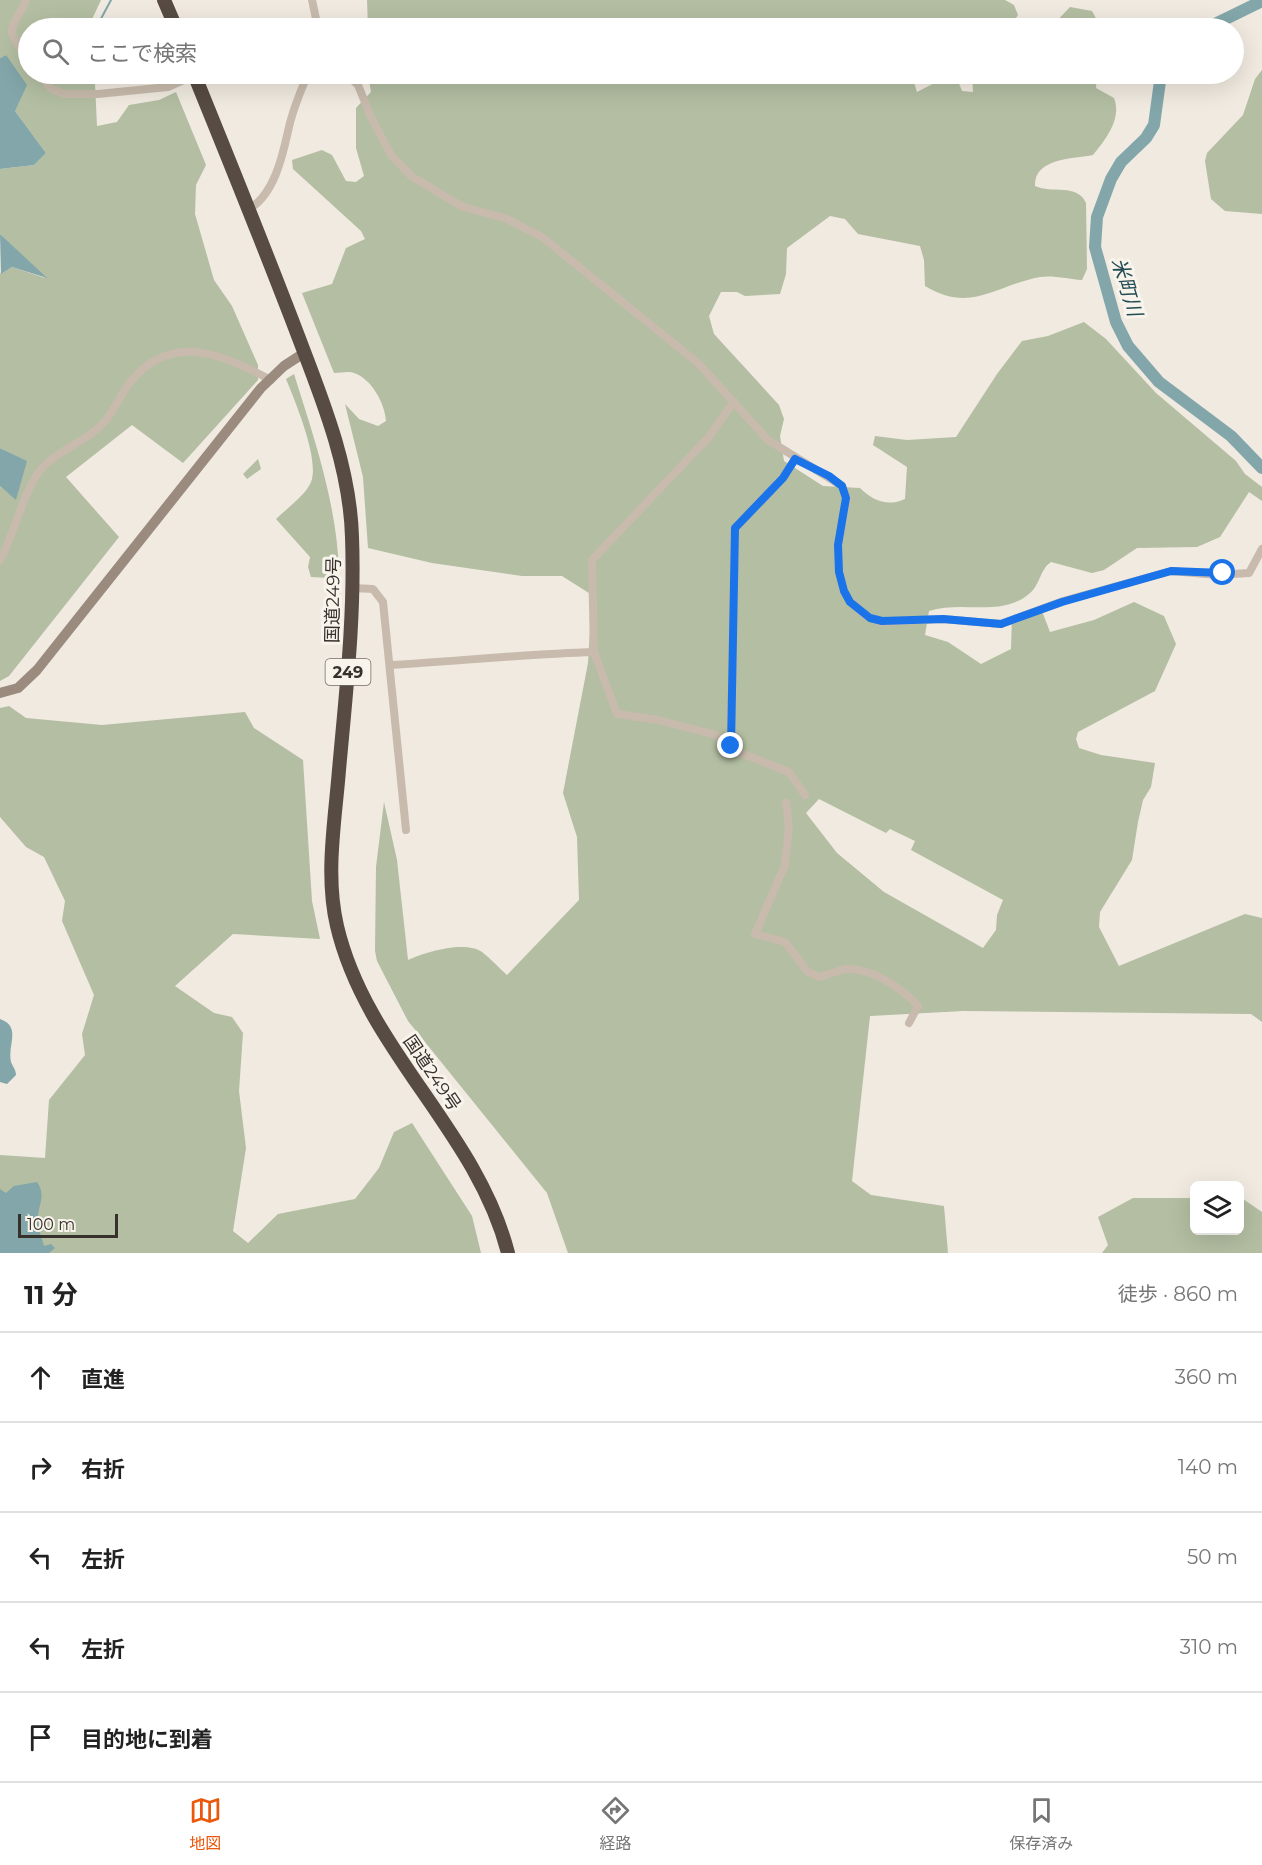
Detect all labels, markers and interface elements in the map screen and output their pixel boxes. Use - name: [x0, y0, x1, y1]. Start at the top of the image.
- search box: [18, 18, 1244, 84]
- icon: search: [39, 35, 72, 68]
- text: ここで検索: [87, 40, 197, 67]
- water label: 米町川: [1107, 255, 1148, 321]
- street label: 国道249号: [321, 557, 345, 643]
- route start: [1209, 559, 1235, 585]
- road number: 249: [326, 659, 370, 685]
- route end: [717, 732, 743, 758]
- street label: 国道249号: [399, 1031, 465, 1115]
- map controls: [1190, 1181, 1244, 1235]
- button: layers: [1190, 1181, 1244, 1235]
- scale bar: [18, 1211, 118, 1238]
- text: 100 m: [27, 1215, 75, 1234]
- text: 11 分: [24, 1279, 78, 1311]
- text: 徒歩 · 860 m: [1118, 1282, 1238, 1306]
- icon: ahead: [24, 1361, 57, 1394]
- text: 360 m: [1175, 1365, 1238, 1389]
- text: 直進: [81, 1366, 125, 1393]
- icon: right: [24, 1451, 57, 1484]
- text: 140 m: [1178, 1455, 1238, 1479]
- text: 右折: [81, 1456, 125, 1483]
- icon: left: [24, 1541, 57, 1574]
- text: 50 m: [1187, 1545, 1238, 1569]
- text: 左折: [81, 1546, 125, 1573]
- icon: left: [24, 1631, 57, 1664]
- text: 310 m: [1180, 1635, 1238, 1659]
- text: 左折: [81, 1636, 125, 1663]
- icon: arrive: [24, 1721, 57, 1754]
- text: 目的地に到着: [81, 1726, 213, 1753]
- tab: 地図: [189, 1794, 222, 1854]
- tab: 経路: [599, 1794, 632, 1854]
- tab: 保存済み: [1009, 1794, 1073, 1854]

